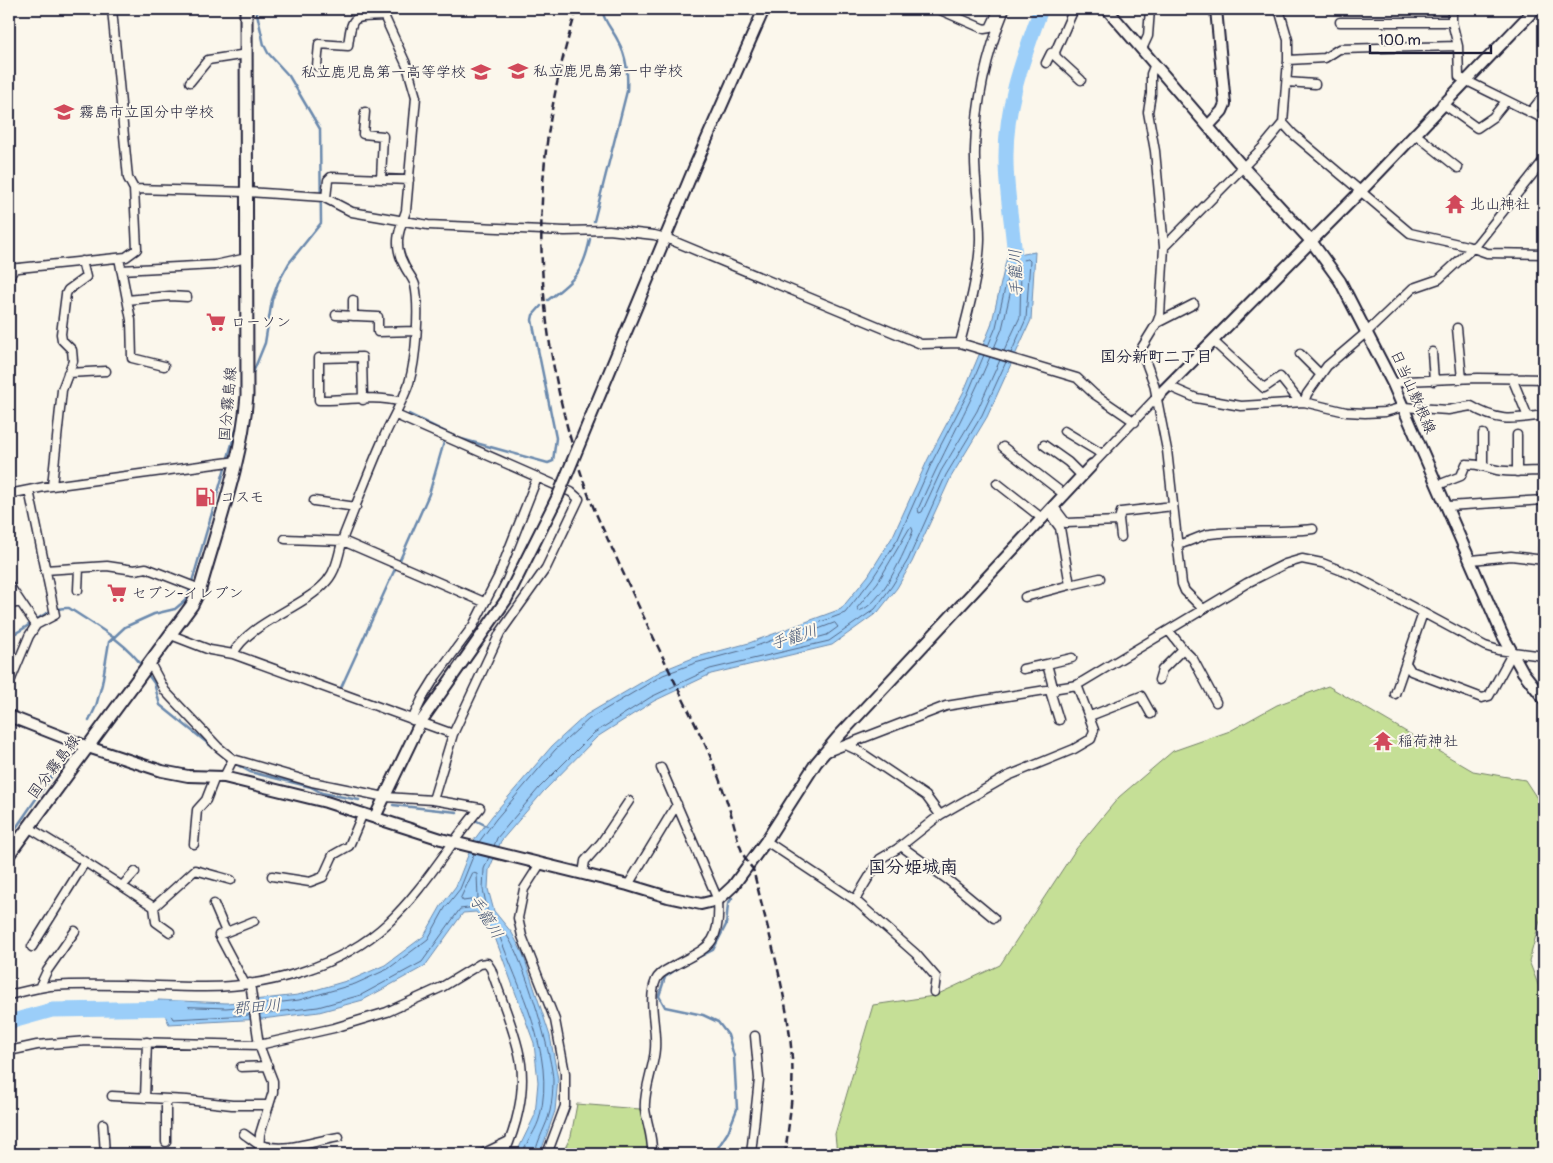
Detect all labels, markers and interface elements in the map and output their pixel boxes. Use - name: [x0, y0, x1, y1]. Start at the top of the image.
- scale bar: [1370, 22, 1492, 54]
- text: 100 m: [1378, 31, 1421, 50]
- school or university icon: 私立鹿児島第一中学校: [507, 60, 529, 82]
- school or university icon: 私立鹿児島第一高等学校: [470, 61, 492, 83]
- place label: 私立鹿児島第一中学校: [533, 62, 683, 81]
- place label: 私立鹿児島第一高等学校: [301, 63, 466, 82]
- school or university icon: 霧島市立国分中学校: [53, 101, 75, 123]
- place label: 霧島市立国分中学校: [79, 103, 214, 122]
- temple icon: 北山神社: [1444, 193, 1466, 215]
- place label: 北山神社: [1470, 195, 1530, 214]
- water label: 手籠川: [1005, 249, 1027, 297]
- supermarket icon: ローソン: [205, 311, 227, 333]
- place label: ローソン: [231, 313, 291, 332]
- district label: 国分新町二丁目: [1100, 347, 1212, 367]
- street label: 日当山敷根線: [1386, 347, 1440, 437]
- street label: 国分霧島線: [215, 366, 241, 442]
- fuel station icon: コスモ: [194, 486, 216, 508]
- place label: コスモ: [220, 488, 264, 507]
- supermarket icon: セブン-イレブン: [106, 582, 128, 604]
- place label: セブン-イレブン: [132, 584, 243, 603]
- water label: 手籠川: [768, 620, 820, 654]
- temple icon: 稲荷神社: [1372, 730, 1394, 752]
- street label: 国分霧島線: [24, 731, 84, 803]
- place label: 稲荷神社: [1398, 732, 1458, 751]
- district label: 国分姫城南: [868, 856, 958, 879]
- water label: 手籠川: [465, 891, 507, 943]
- water label: 郡田川: [232, 995, 282, 1019]

